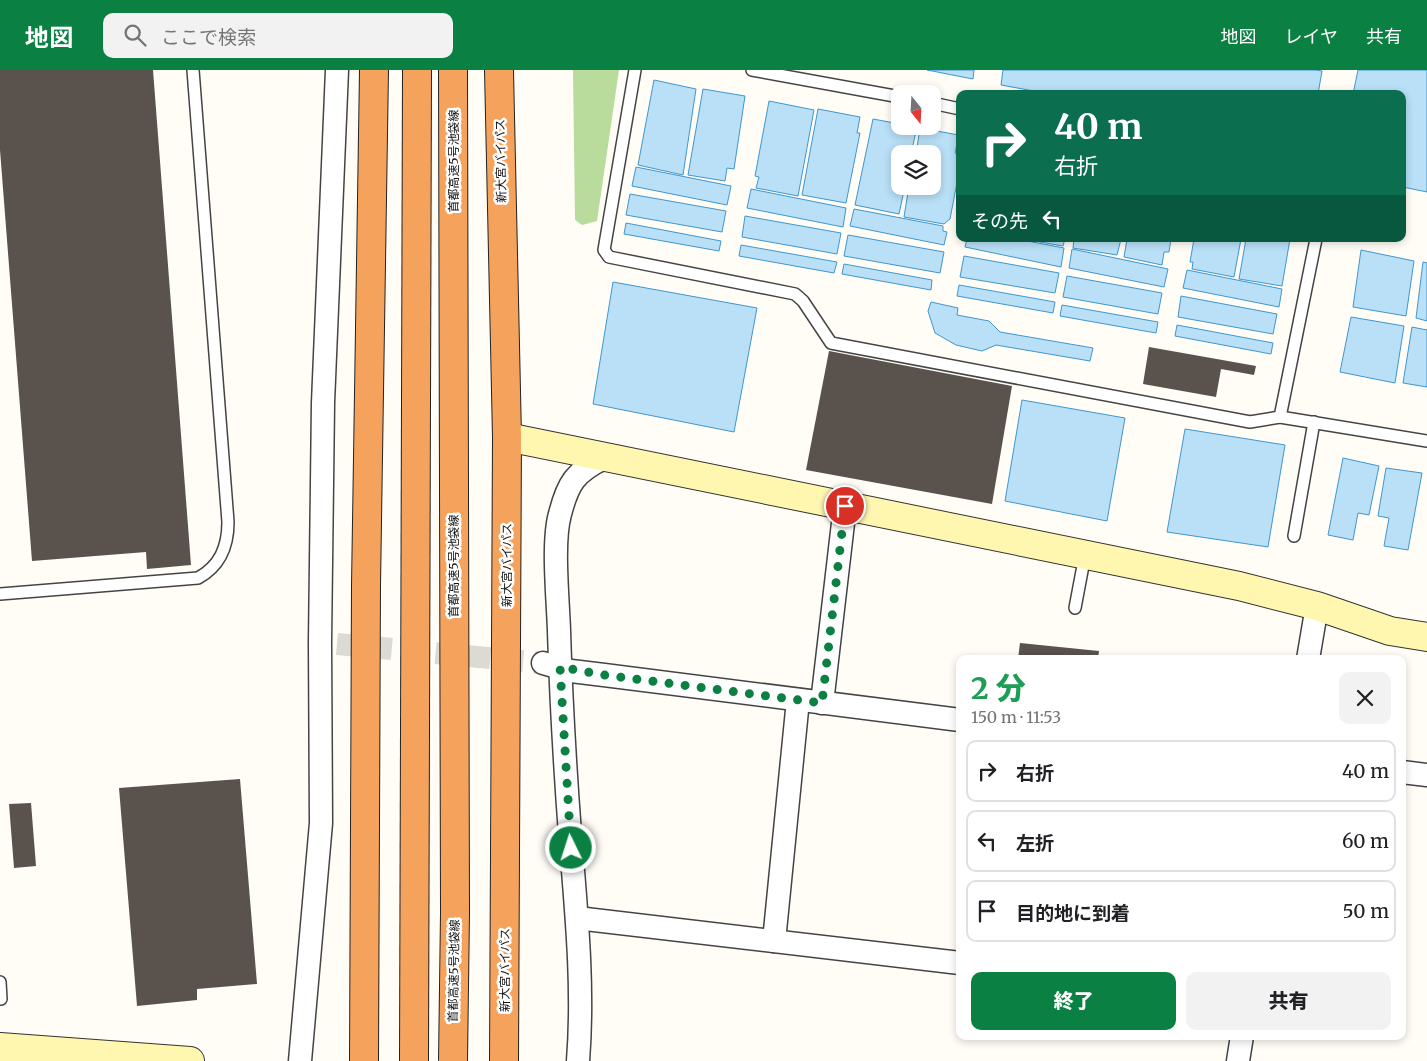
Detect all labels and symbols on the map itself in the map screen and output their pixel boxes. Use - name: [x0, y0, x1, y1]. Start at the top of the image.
- north arrow: [891, 85, 941, 135]
- street label: 首都高速5号池袋線: [446, 109, 461, 213]
- street label: 新大宮バイパス: [492, 119, 509, 203]
- pin: [824, 485, 866, 527]
- street label: 首都高速5号池袋線: [446, 514, 461, 618]
- street label: 新大宮バイパス: [499, 523, 514, 607]
- position arrow: [544, 821, 596, 873]
- street label: 首都高速5号池袋線: [445, 919, 462, 1023]
- street label: 新大宮バイパス: [497, 928, 512, 1012]

